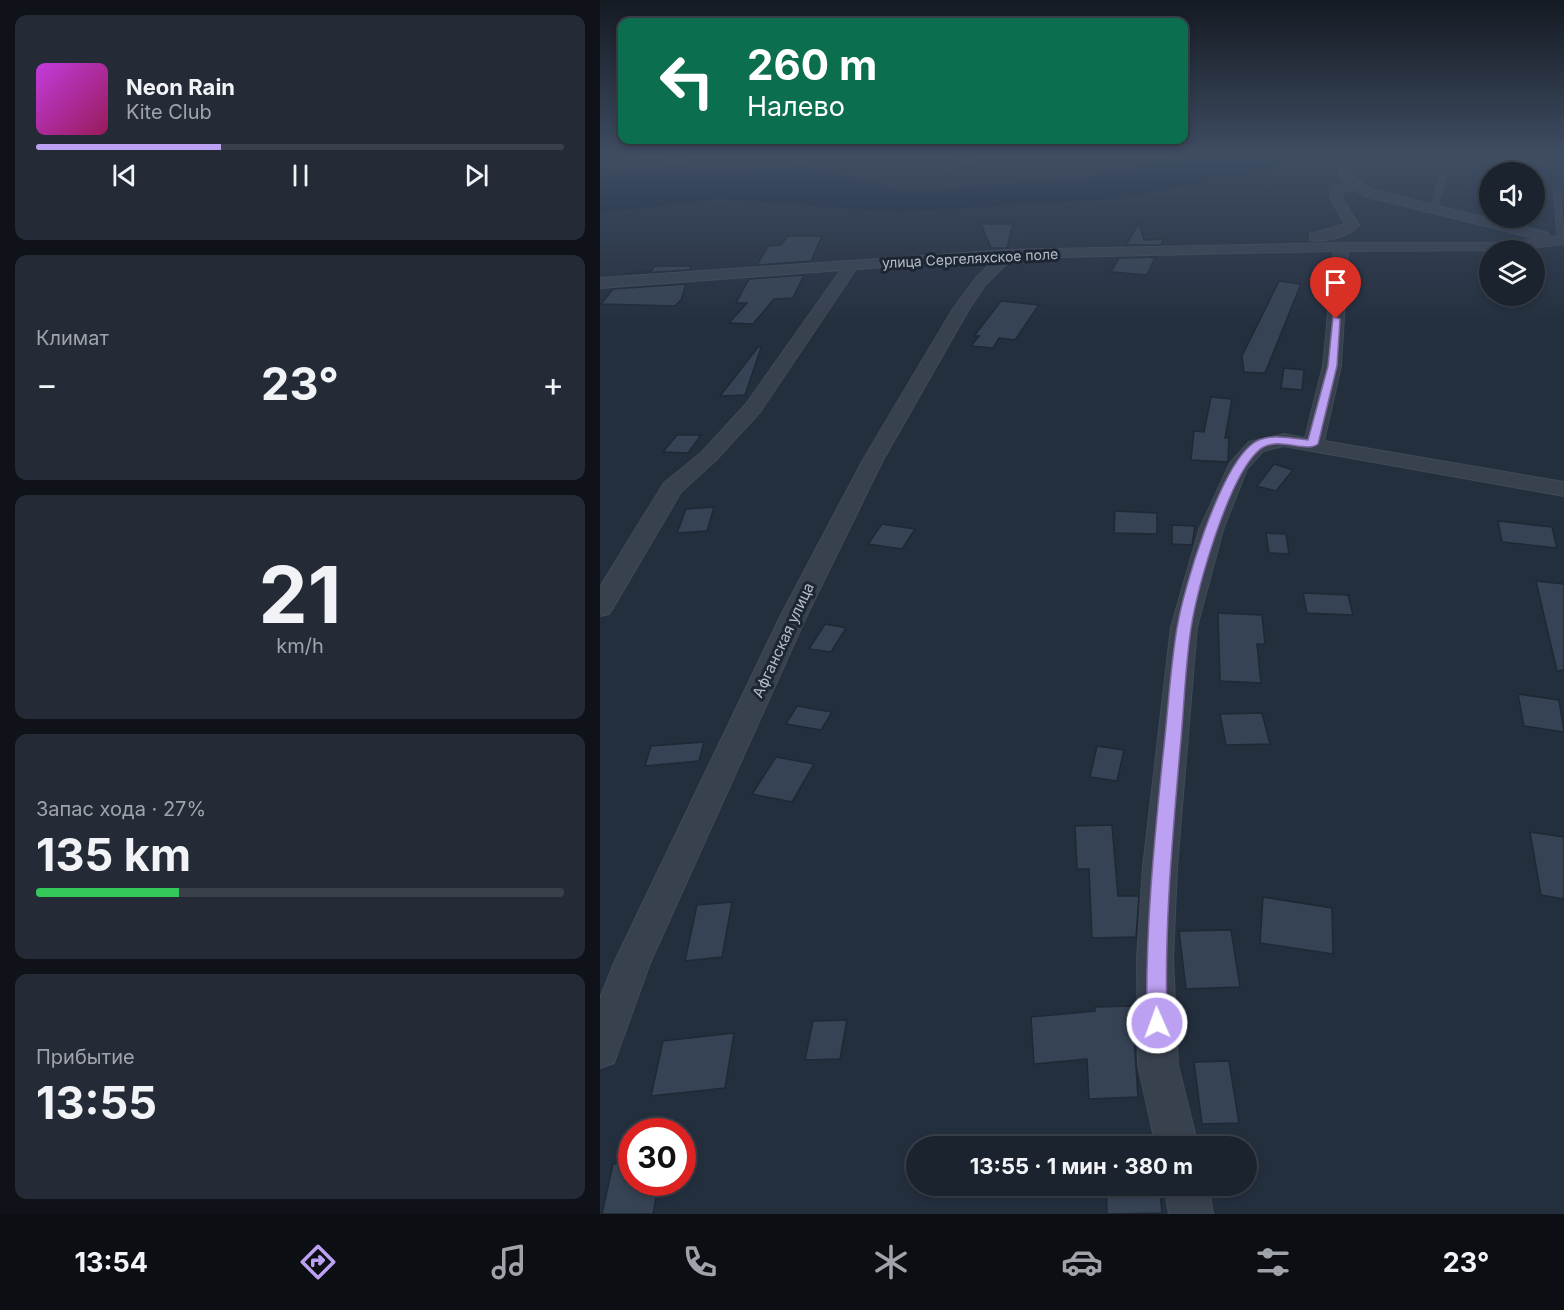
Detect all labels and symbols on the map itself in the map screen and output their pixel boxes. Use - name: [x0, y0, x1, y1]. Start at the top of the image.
- street label: улица Сергеляхское поле: [881, 245, 1059, 271]
- pin: [1310, 257, 1361, 319]
- street label: Афганская улица: [748, 579, 818, 701]
- position arrow: [1125, 991, 1189, 1055]
- speed limit sign: 30: [618, 1118, 696, 1196]

